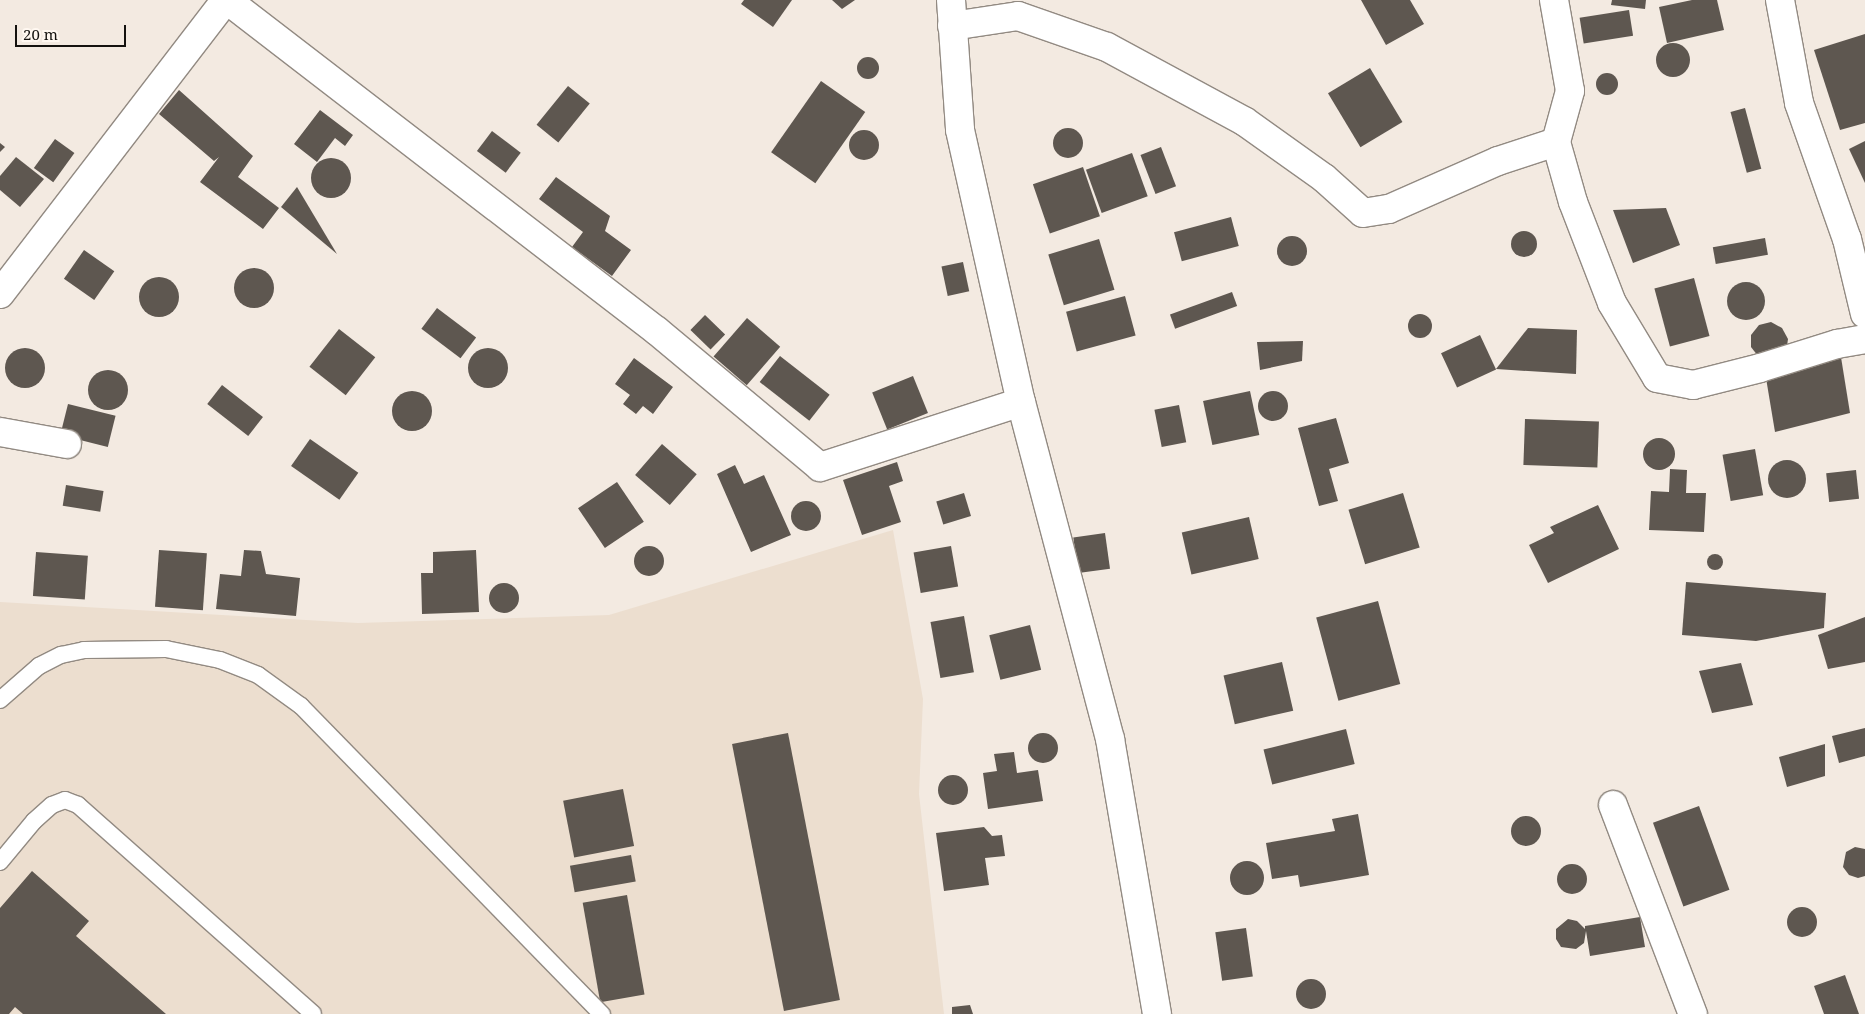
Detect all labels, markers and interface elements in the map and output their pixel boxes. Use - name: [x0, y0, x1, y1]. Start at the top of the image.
- scale bar: [18, 15, 129, 47]
- text: 20 m: [23, 24, 58, 44]

